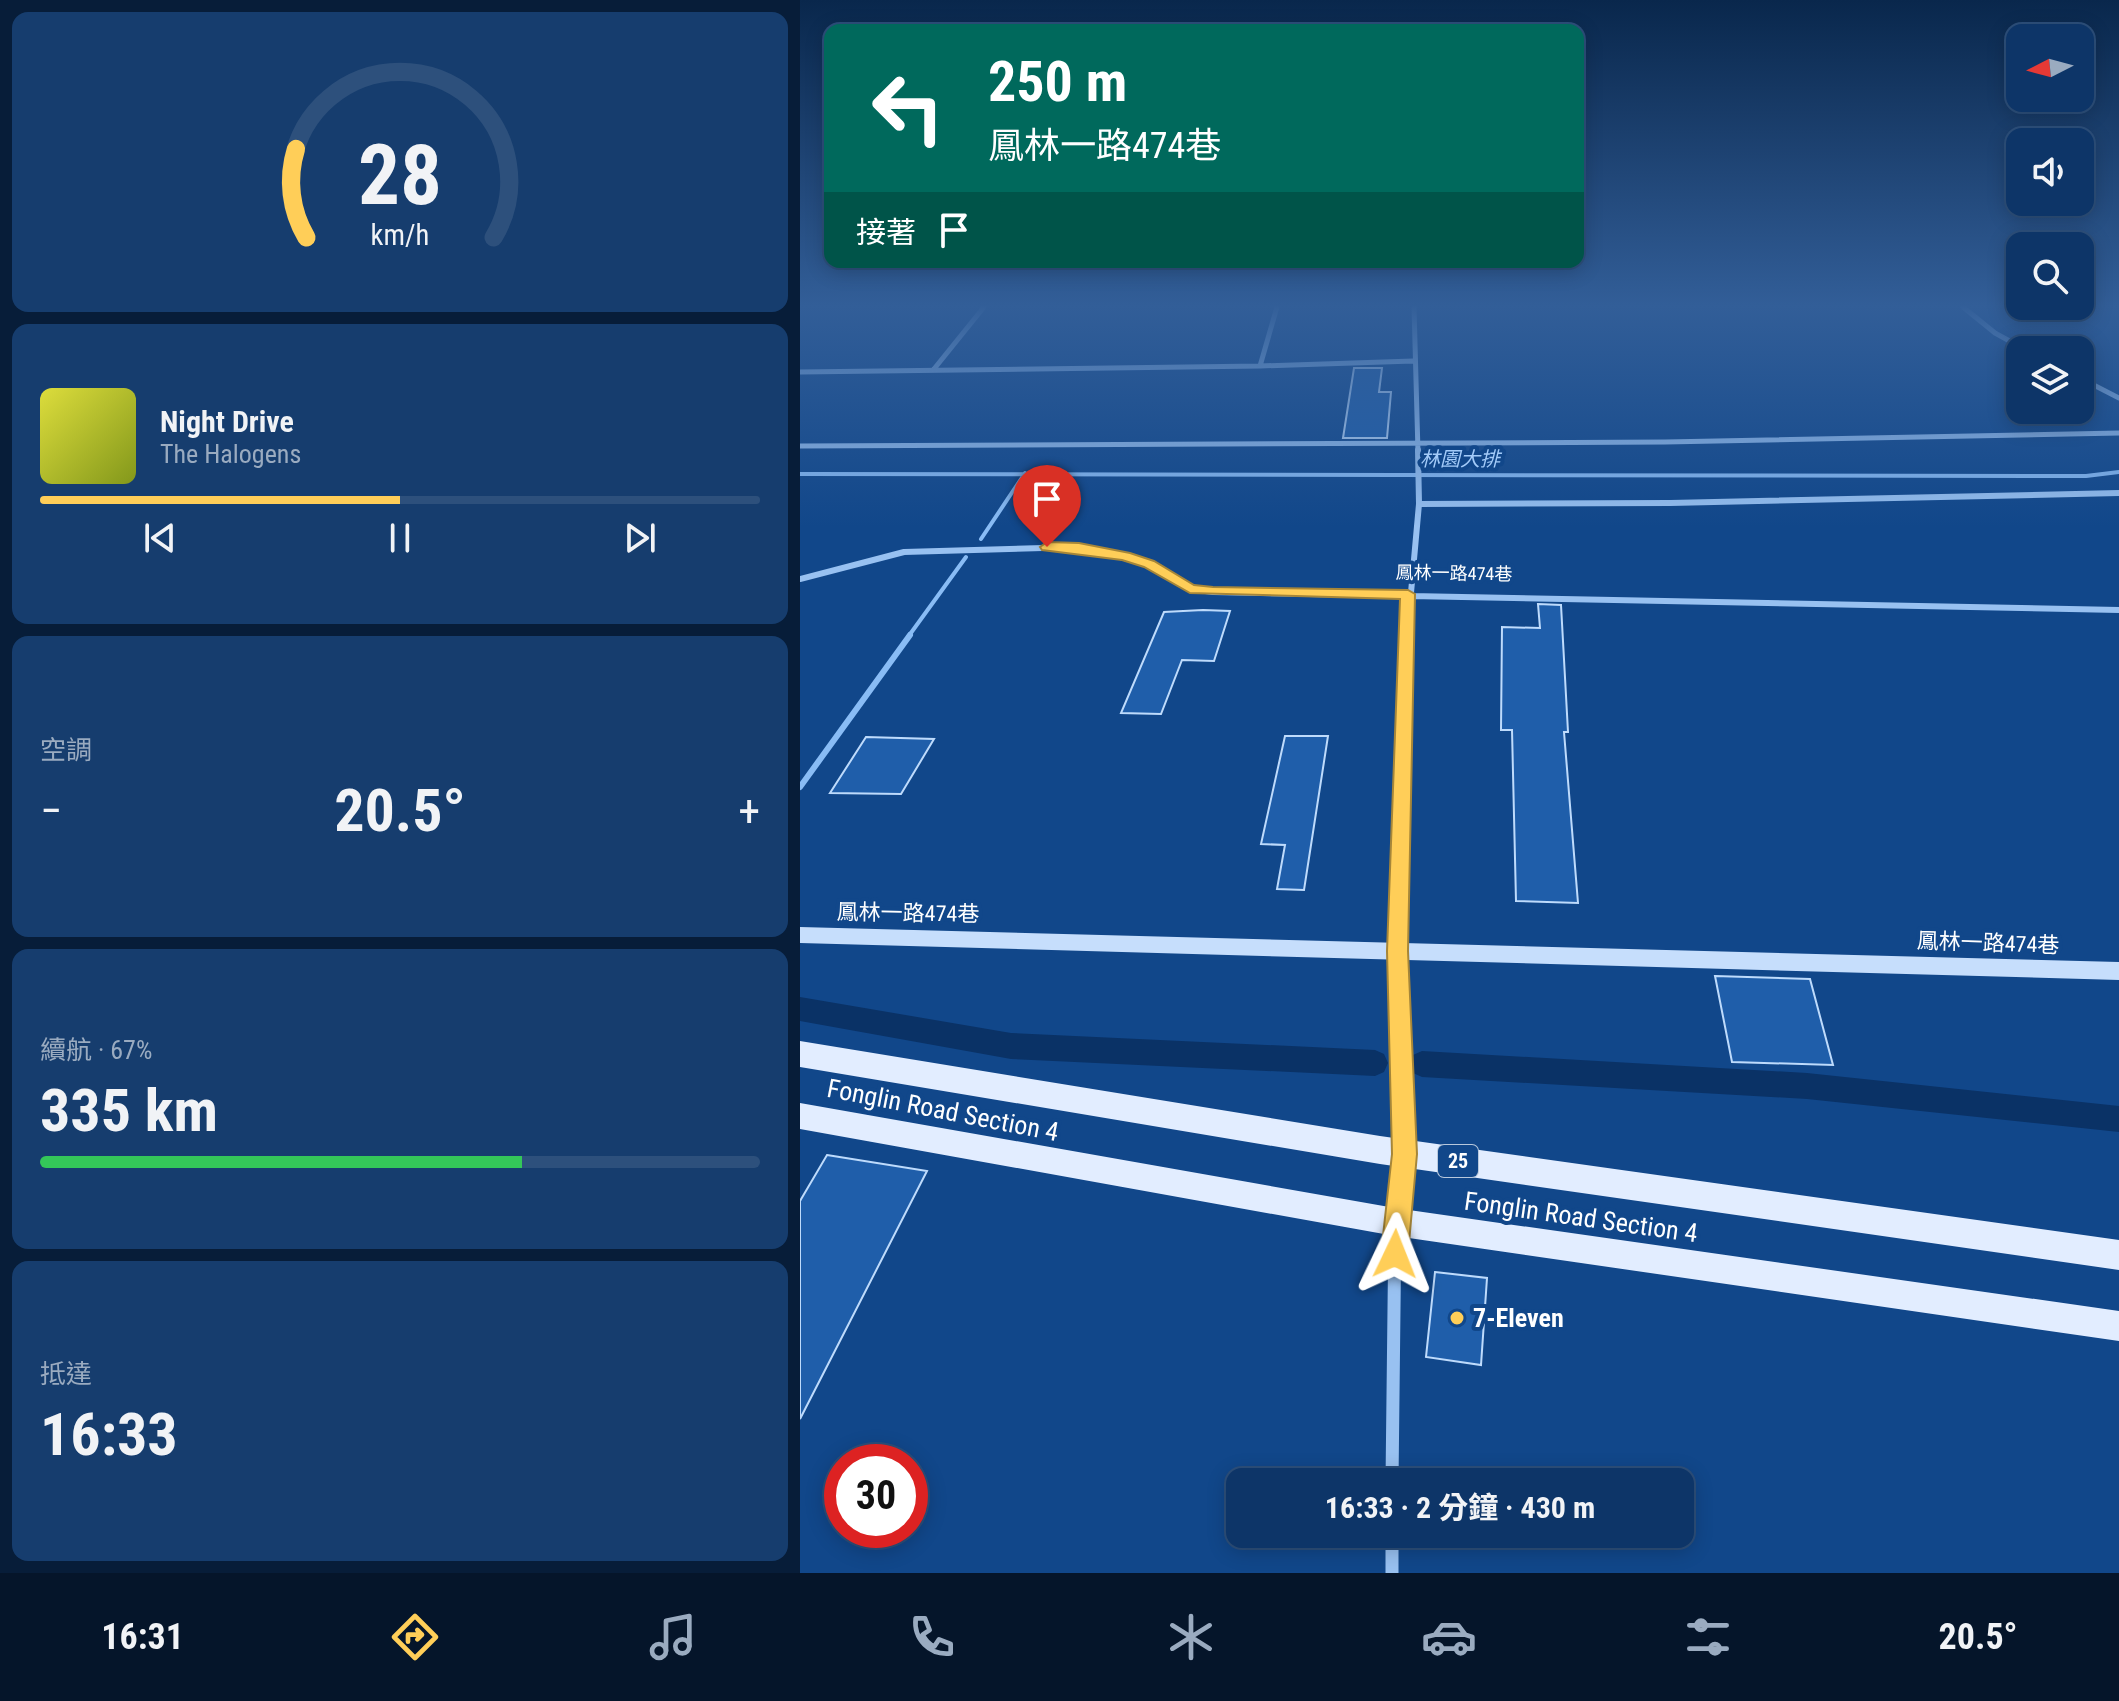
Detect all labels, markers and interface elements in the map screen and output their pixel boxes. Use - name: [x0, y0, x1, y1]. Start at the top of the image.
- north arrow: [2006, 24, 2094, 112]
- map controls: [2006, 24, 2094, 424]
- text: 250 m: [988, 49, 1127, 115]
- icon: left: [856, 56, 960, 160]
- text: 鳳林一路474巷: [988, 125, 1221, 167]
- text: 28: [358, 127, 442, 224]
- button: sound: [2006, 128, 2094, 216]
- icon: arrive: [932, 208, 976, 252]
- text: 接著: [856, 215, 916, 250]
- text: km/h: [371, 218, 429, 252]
- button: search: [2006, 232, 2094, 320]
- button: layers: [2006, 336, 2094, 424]
- text: Night Drive: [160, 404, 294, 439]
- text: The Halogens: [160, 439, 301, 469]
- water label: 林園大排: [1420, 447, 1503, 471]
- pin: [1013, 465, 1081, 547]
- icon: arrive: [1025, 477, 1069, 521]
- icon: previous: [138, 516, 182, 560]
- icon: pause: [378, 516, 422, 560]
- icon: next: [618, 516, 662, 560]
- street label: 鳳林一路474巷: [1395, 561, 1513, 585]
- text: 空調: [40, 735, 92, 765]
- text: 20.5°: [334, 775, 466, 846]
- text: −: [40, 785, 62, 837]
- text: +: [738, 785, 760, 837]
- street label: 鳳林一路474巷: [836, 899, 980, 927]
- street label: 鳳林一路474巷: [1916, 928, 2060, 958]
- text: 續航 · 67%: [40, 1035, 152, 1065]
- street label: Fonglin Road Section 4: [825, 1073, 1061, 1147]
- text: 335 km: [40, 1075, 218, 1146]
- road number: 25: [1438, 1145, 1478, 1177]
- street label: Fonglin Road Section 4: [1462, 1186, 1700, 1248]
- position arrow: [1353, 1212, 1437, 1296]
- place label: 7-Eleven: [1473, 1303, 1564, 1333]
- marker: 7-Eleven: [1448, 1309, 1466, 1327]
- text: 抵達: [40, 1359, 92, 1389]
- text: 16:33: [40, 1399, 178, 1470]
- speed limit sign: 30: [824, 1444, 928, 1548]
- text: 16:33 · 2 分鐘 · 430 m: [1325, 1490, 1595, 1525]
- icon: directions: [387, 1609, 443, 1665]
- icon: music: [645, 1609, 701, 1665]
- icon: phone: [904, 1609, 960, 1665]
- icon: climate: [1163, 1609, 1219, 1665]
- icon: car: [1421, 1609, 1477, 1665]
- icon: filters: [1680, 1609, 1736, 1665]
- text: 16:31: [101, 1616, 184, 1658]
- text: 20.5°: [1939, 1616, 2018, 1658]

